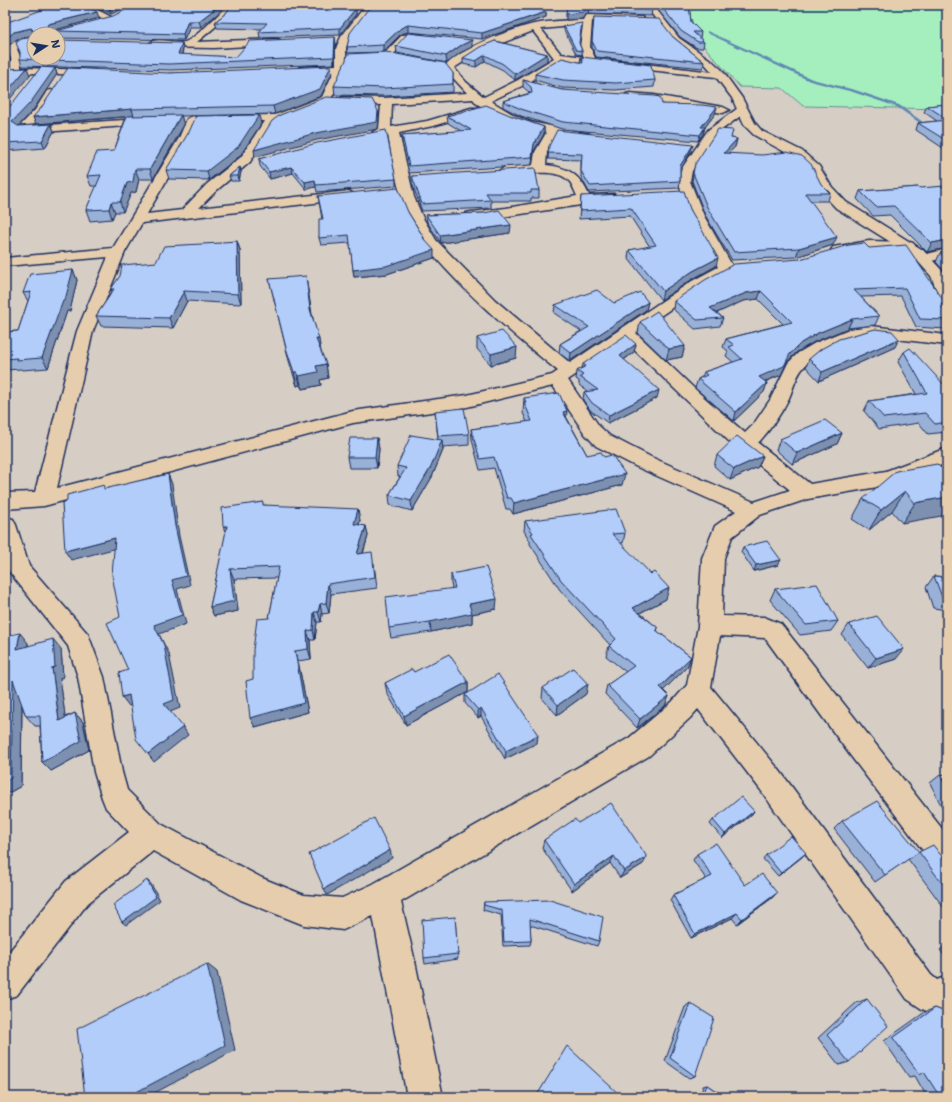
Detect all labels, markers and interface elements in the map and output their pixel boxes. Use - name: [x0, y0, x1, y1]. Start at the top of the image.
- north arrow: [26, 26, 66, 66]
- text: N: [47, 38, 64, 50]

